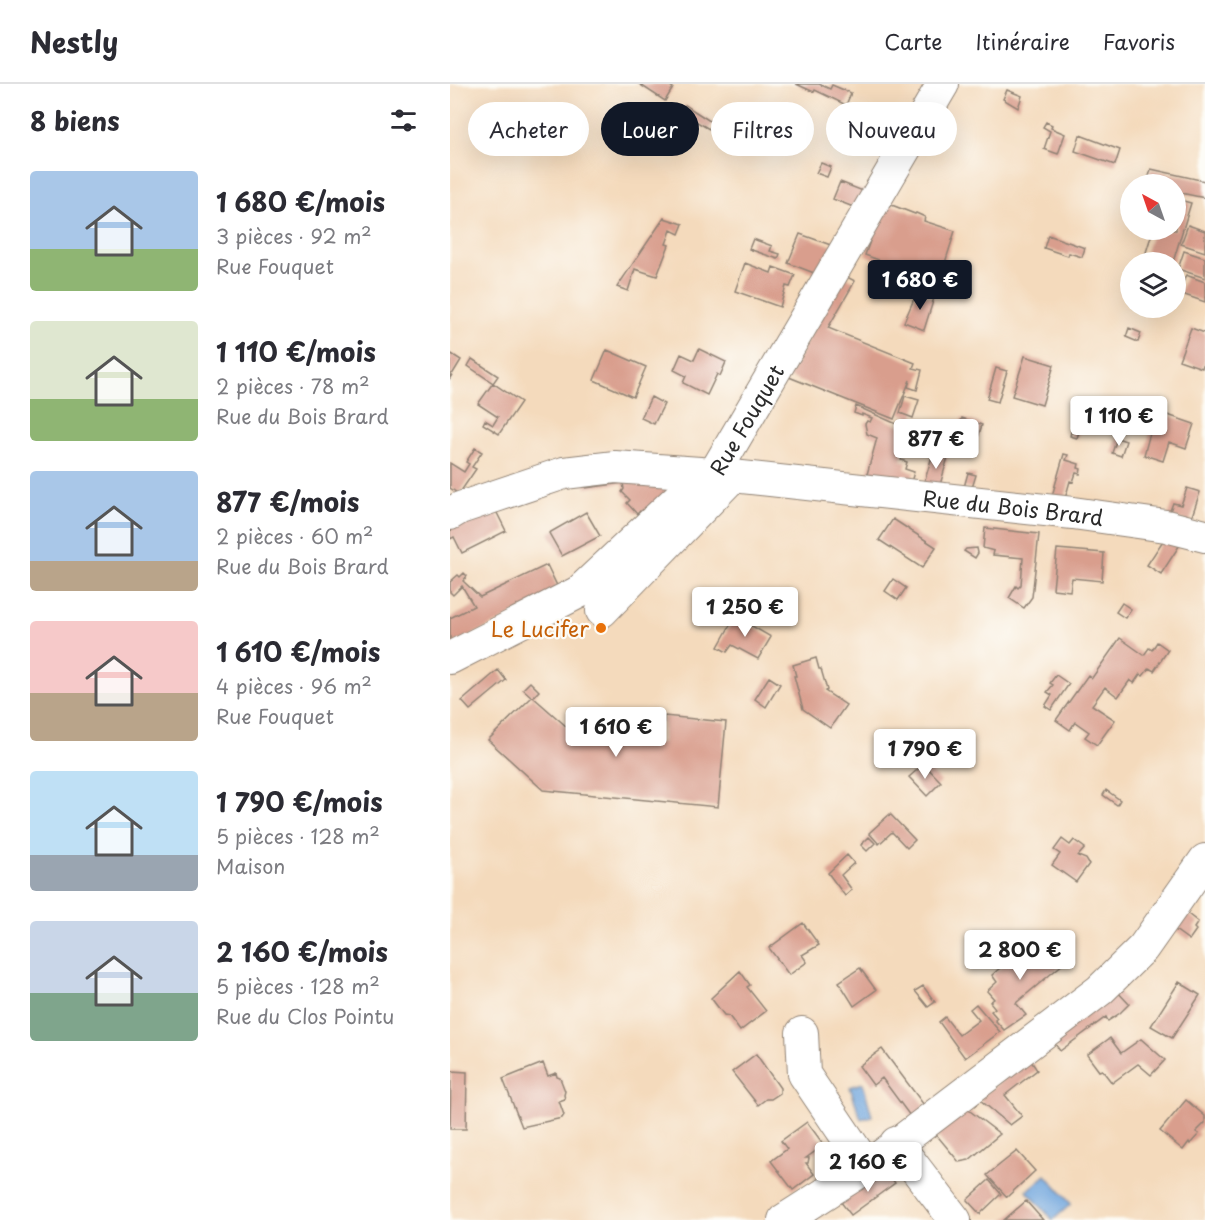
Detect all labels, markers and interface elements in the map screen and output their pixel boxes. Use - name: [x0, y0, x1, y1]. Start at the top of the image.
- text: Nestly: [30, 20, 118, 63]
- text: Carte: [884, 25, 943, 57]
- text: Itinéraire: [976, 25, 1070, 57]
- text: Favoris: [1103, 25, 1175, 57]
- text: 8 biens: [30, 101, 120, 140]
- chip: Acheter: [468, 102, 589, 156]
- chip: Louer: [601, 102, 699, 156]
- chip: Filtres: [711, 102, 814, 156]
- chip: Nouveau: [826, 102, 957, 156]
- icon: filters: [387, 104, 420, 137]
- north arrow: [1120, 174, 1186, 240]
- map controls: [1120, 174, 1186, 318]
- text: 1 680 €/mois: [216, 182, 385, 221]
- icon: home: [78, 195, 150, 267]
- text: 3 pièces · 92 m²: [216, 221, 372, 251]
- text: Rue Fouquet: [216, 251, 334, 281]
- button: layers: [1120, 252, 1186, 318]
- pin: 1 680 €: [865, 260, 975, 311]
- text: 1 680 €: [882, 264, 958, 294]
- text: 1 110 €/mois: [216, 332, 376, 371]
- icon: home: [78, 345, 150, 417]
- street label: Rue Fouquet: [701, 358, 791, 481]
- text: 2 pièces · 78 m²: [216, 371, 369, 401]
- pin: 1 110 €: [1064, 396, 1174, 447]
- text: 1 110 €: [1084, 400, 1154, 430]
- text: Rue du Bois Brard: [216, 401, 389, 431]
- pin: 877 €: [894, 419, 978, 470]
- text: 877 €: [908, 423, 964, 453]
- street label: Rue du Bois Brard: [921, 481, 1106, 533]
- text: 877 €/mois: [216, 482, 360, 521]
- icon: home: [78, 495, 150, 567]
- text: 2 pièces · 60 m²: [216, 521, 373, 551]
- text: Rue du Bois Brard: [216, 551, 389, 581]
- pin: 1 250 €: [690, 587, 800, 638]
- text: 1 250 €: [706, 591, 784, 621]
- place label: Le Lucifer: [491, 612, 589, 644]
- marker: Le Lucifer: [594, 621, 608, 635]
- text: 1 610 €/mois: [216, 632, 381, 671]
- icon: home: [78, 645, 150, 717]
- text: 4 pièces · 96 m²: [216, 671, 372, 701]
- text: Rue Fouquet: [216, 701, 334, 731]
- pin: 1 610 €: [561, 707, 671, 758]
- text: 1 610 €: [580, 711, 652, 741]
- pin: 1 790 €: [870, 729, 980, 780]
- text: 1 790 €: [888, 733, 962, 763]
- text: 1 790 €/mois: [216, 782, 383, 821]
- icon: home: [78, 795, 150, 867]
- text: 5 pièces · 128 m²: [216, 821, 380, 851]
- text: Maison: [216, 851, 285, 881]
- pin: 2 800 €: [965, 930, 1075, 981]
- text: 2 160 €/mois: [216, 932, 388, 971]
- text: 2 800 €: [978, 934, 1062, 964]
- icon: home: [78, 945, 150, 1017]
- text: 5 pièces · 128 m²: [216, 971, 380, 1001]
- text: Rue du Clos Pointu: [216, 1001, 394, 1031]
- pin: 2 160 €: [813, 1142, 923, 1193]
- text: 2 160 €: [829, 1146, 907, 1176]

